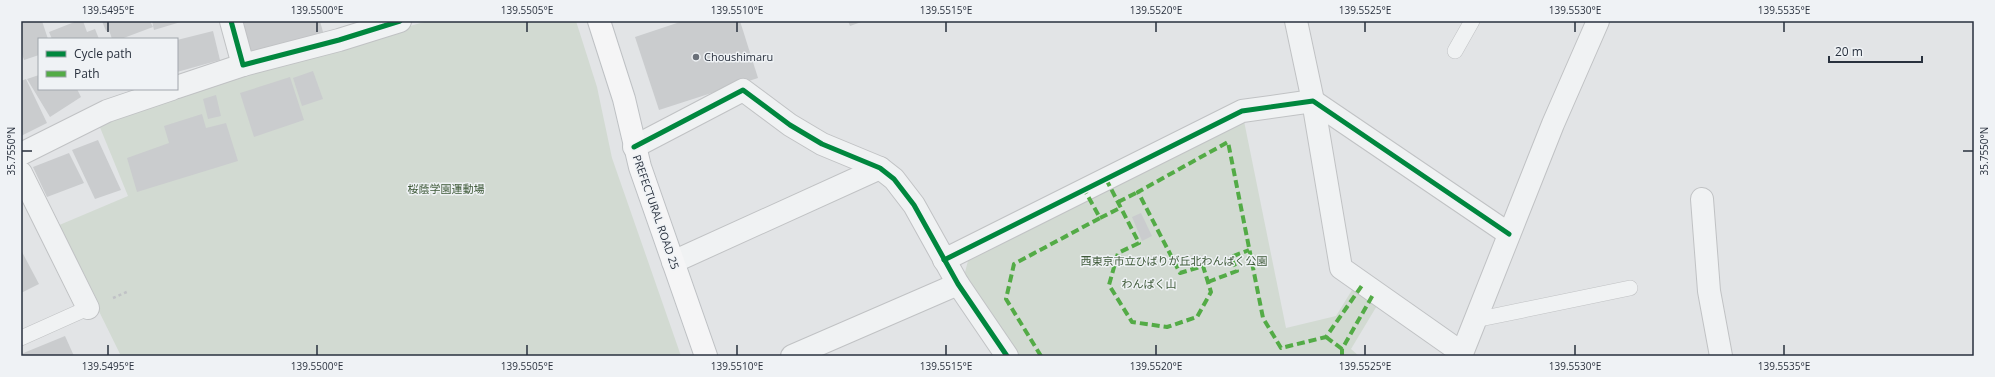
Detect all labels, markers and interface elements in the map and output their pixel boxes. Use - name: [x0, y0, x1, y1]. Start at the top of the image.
- text: 139.5495°E: [82, 3, 134, 17]
- text: 139.5500°E: [291, 3, 343, 17]
- text: 139.5505°E: [501, 3, 553, 17]
- text: 139.5510°E: [711, 3, 763, 17]
- text: 139.5515°E: [920, 3, 972, 17]
- text: 139.5520°E: [1130, 3, 1182, 17]
- text: 139.5525°E: [1339, 3, 1391, 17]
- text: 139.5530°E: [1549, 3, 1601, 17]
- text: 139.5535°E: [1758, 3, 1810, 17]
- legend: [38, 38, 178, 90]
- scale bar: [1829, 38, 1922, 64]
- text: 20 m: [1835, 43, 1863, 60]
- text: Cycle path: [74, 45, 132, 62]
- place label: Choushimaru: [704, 49, 773, 64]
- marker: Choushimaru: [691, 52, 701, 62]
- text: Path: [74, 65, 100, 82]
- text: 35.7550°N: [4, 127, 18, 175]
- text: 35.7550°N: [1977, 127, 1991, 175]
- street label: PREFECTURAL ROAD 25: [630, 152, 683, 271]
- park label: 桜蔭学園運動場: [408, 181, 485, 196]
- park label: 西東京市立ひばりが丘北わんぱく公園: [1081, 253, 1268, 268]
- park label: わんぱく山: [1122, 276, 1177, 291]
- text: 139.5495°E: [82, 359, 134, 373]
- text: 139.5500°E: [291, 359, 343, 373]
- text: 139.5505°E: [501, 359, 553, 373]
- text: 139.5510°E: [711, 359, 763, 373]
- text: 139.5515°E: [920, 359, 972, 373]
- text: 139.5520°E: [1130, 359, 1182, 373]
- text: 139.5525°E: [1339, 359, 1391, 373]
- text: 139.5530°E: [1549, 359, 1601, 373]
- text: 139.5535°E: [1758, 359, 1810, 373]

